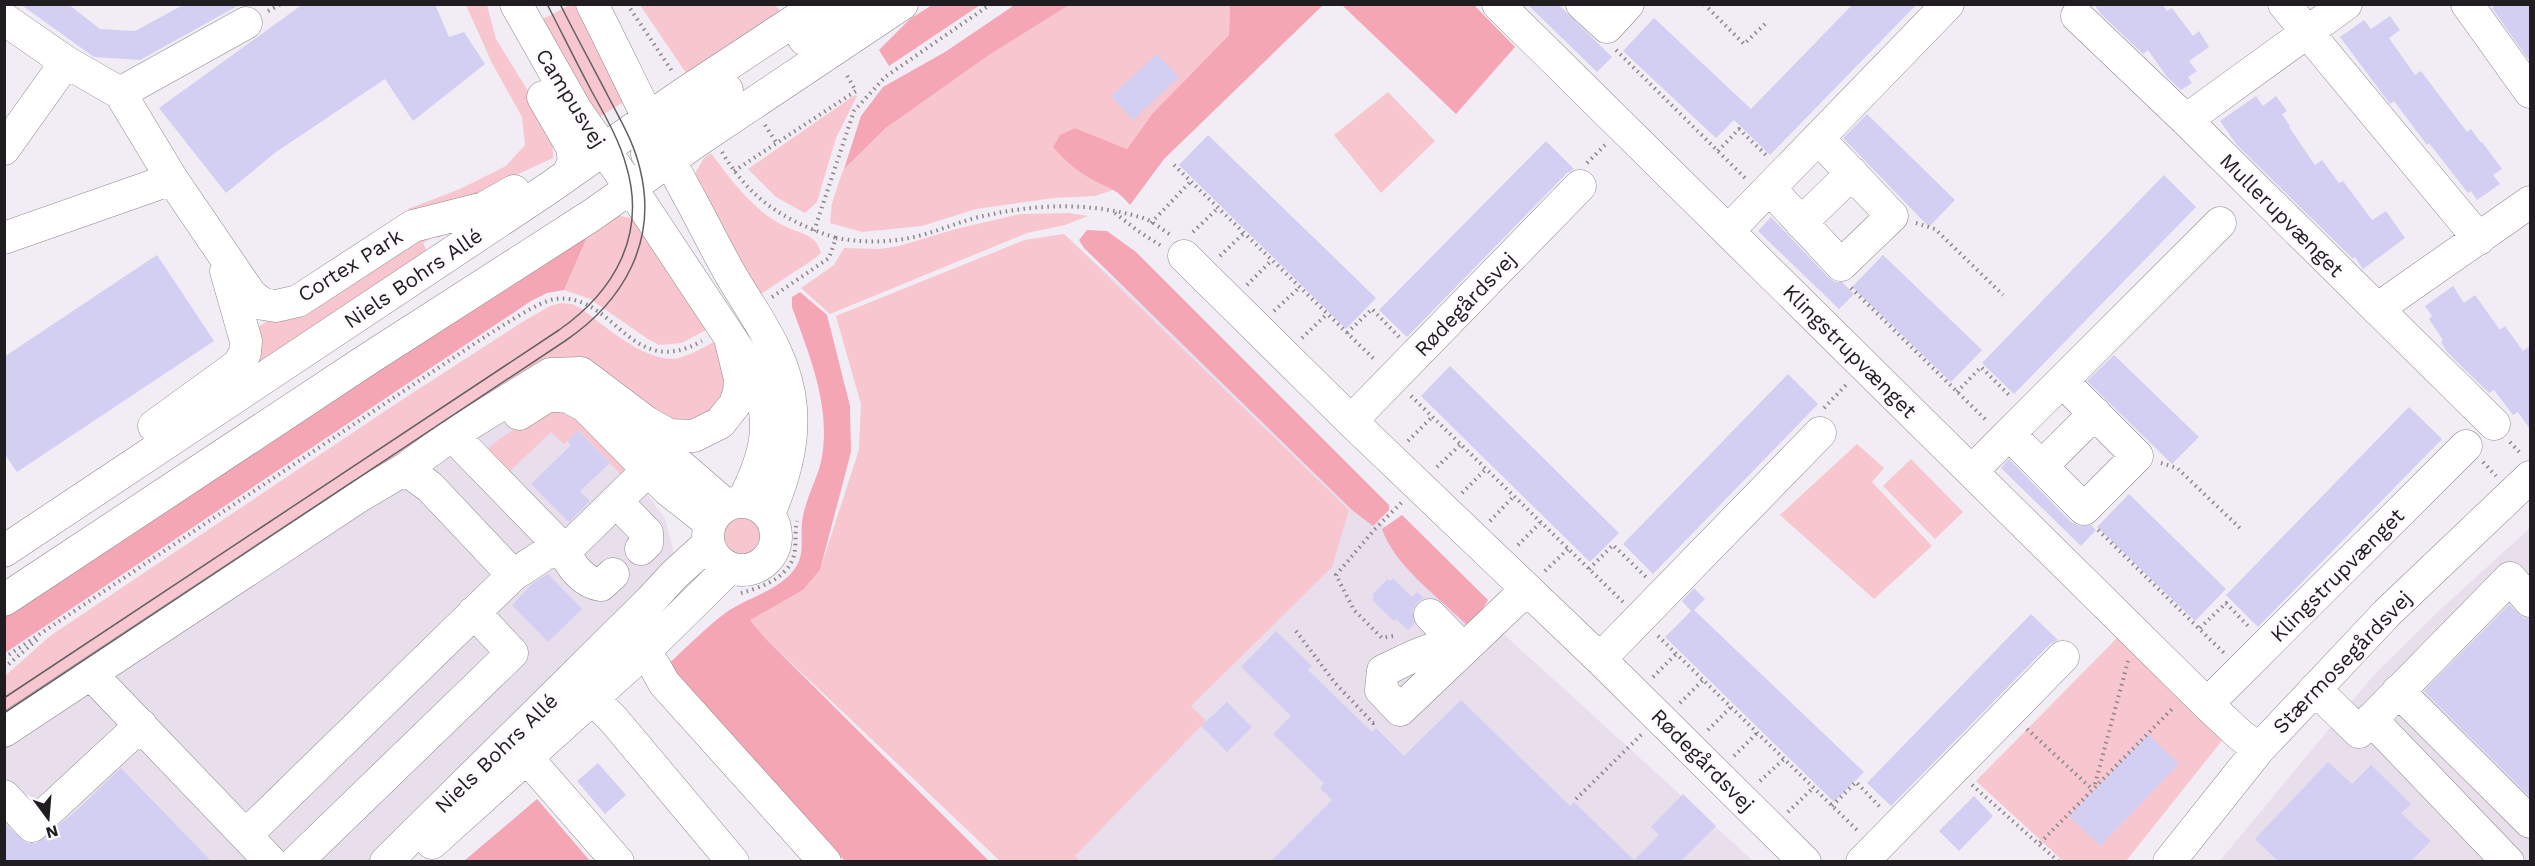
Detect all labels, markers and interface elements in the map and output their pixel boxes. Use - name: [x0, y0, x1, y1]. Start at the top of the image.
- street label: Campusvej: [531, 44, 611, 152]
- street label: Mullerupvænget: [2215, 148, 2349, 282]
- street label: Niels Bohrs Allé: [339, 222, 487, 334]
- street label: Cortex Park: [293, 223, 407, 307]
- street label: Rødegårdsvej: [1409, 247, 1521, 361]
- street label: Klingstrupvænget: [1778, 279, 1922, 423]
- street label: Klingstrupvænget: [2265, 503, 2409, 647]
- street label: Stærmosegårdsvej: [2267, 585, 2417, 739]
- street label: Niels Bohrs Allé: [429, 688, 563, 818]
- street label: Rødegårdsvej: [1646, 703, 1760, 817]
- north arrow: [18, 788, 78, 848]
- text: N: [44, 821, 60, 843]

